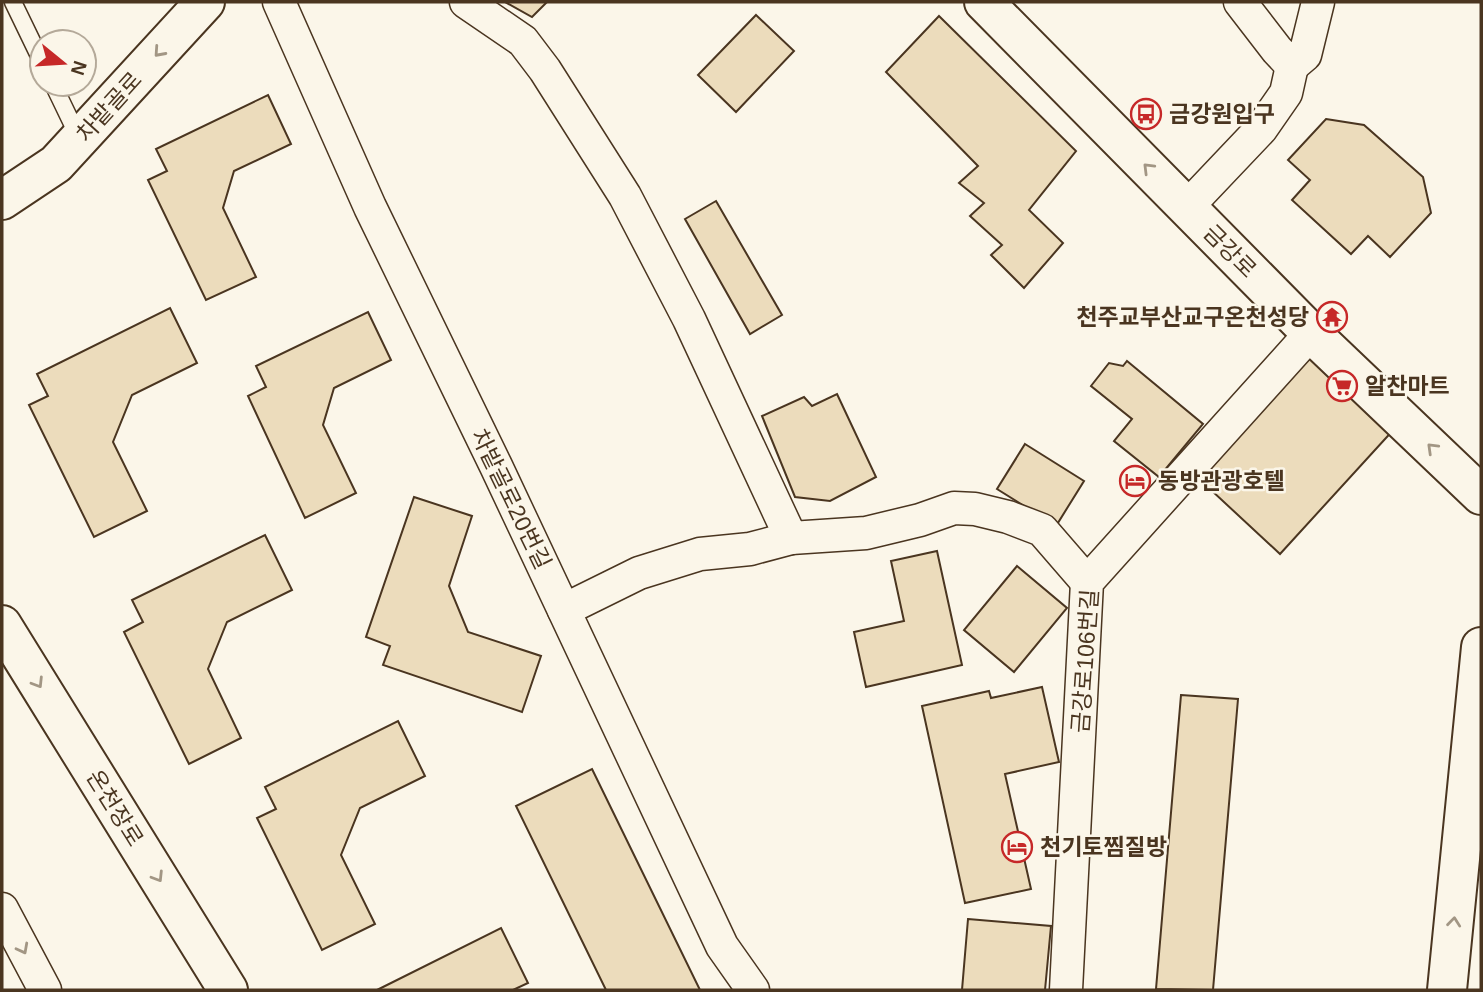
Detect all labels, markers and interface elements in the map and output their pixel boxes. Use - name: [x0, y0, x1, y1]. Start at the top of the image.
- north arrow: [28, 28, 98, 98]
- one-way arrow: [155, 44, 168, 57]
- text: N: [67, 58, 91, 78]
- street label: 차밭골로: [71, 67, 147, 147]
- bus stop icon: 금강원입구: [1129, 97, 1163, 131]
- place label: 금강원입구: [1169, 101, 1275, 127]
- one-way arrow: [1144, 163, 1157, 176]
- street label: 금강로: [1198, 219, 1262, 283]
- temple icon: 천주교부산교구온천성당: [1315, 300, 1349, 334]
- place label: 천주교부산교구온천성당: [1076, 304, 1309, 330]
- supermarket icon: 알찬마트: [1325, 369, 1359, 403]
- place label: 알찬마트: [1365, 373, 1450, 399]
- street label: 차밭골로20번길: [466, 425, 556, 573]
- one-way arrow: [1427, 444, 1440, 457]
- hotel icon: 동방관광호텔: [1118, 464, 1152, 498]
- place label: 동방관광호텔: [1158, 468, 1285, 494]
- street label: 금강로106번길: [1067, 588, 1103, 734]
- one-way arrow: [30, 676, 43, 689]
- street label: 온천장로: [82, 765, 148, 851]
- hotel icon: 천기토찜질방: [1000, 830, 1034, 864]
- place label: 천기토찜질방: [1040, 834, 1167, 860]
- one-way arrow: [149, 869, 162, 882]
- one-way arrow: [1446, 917, 1461, 928]
- one-way arrow: [15, 942, 29, 955]

